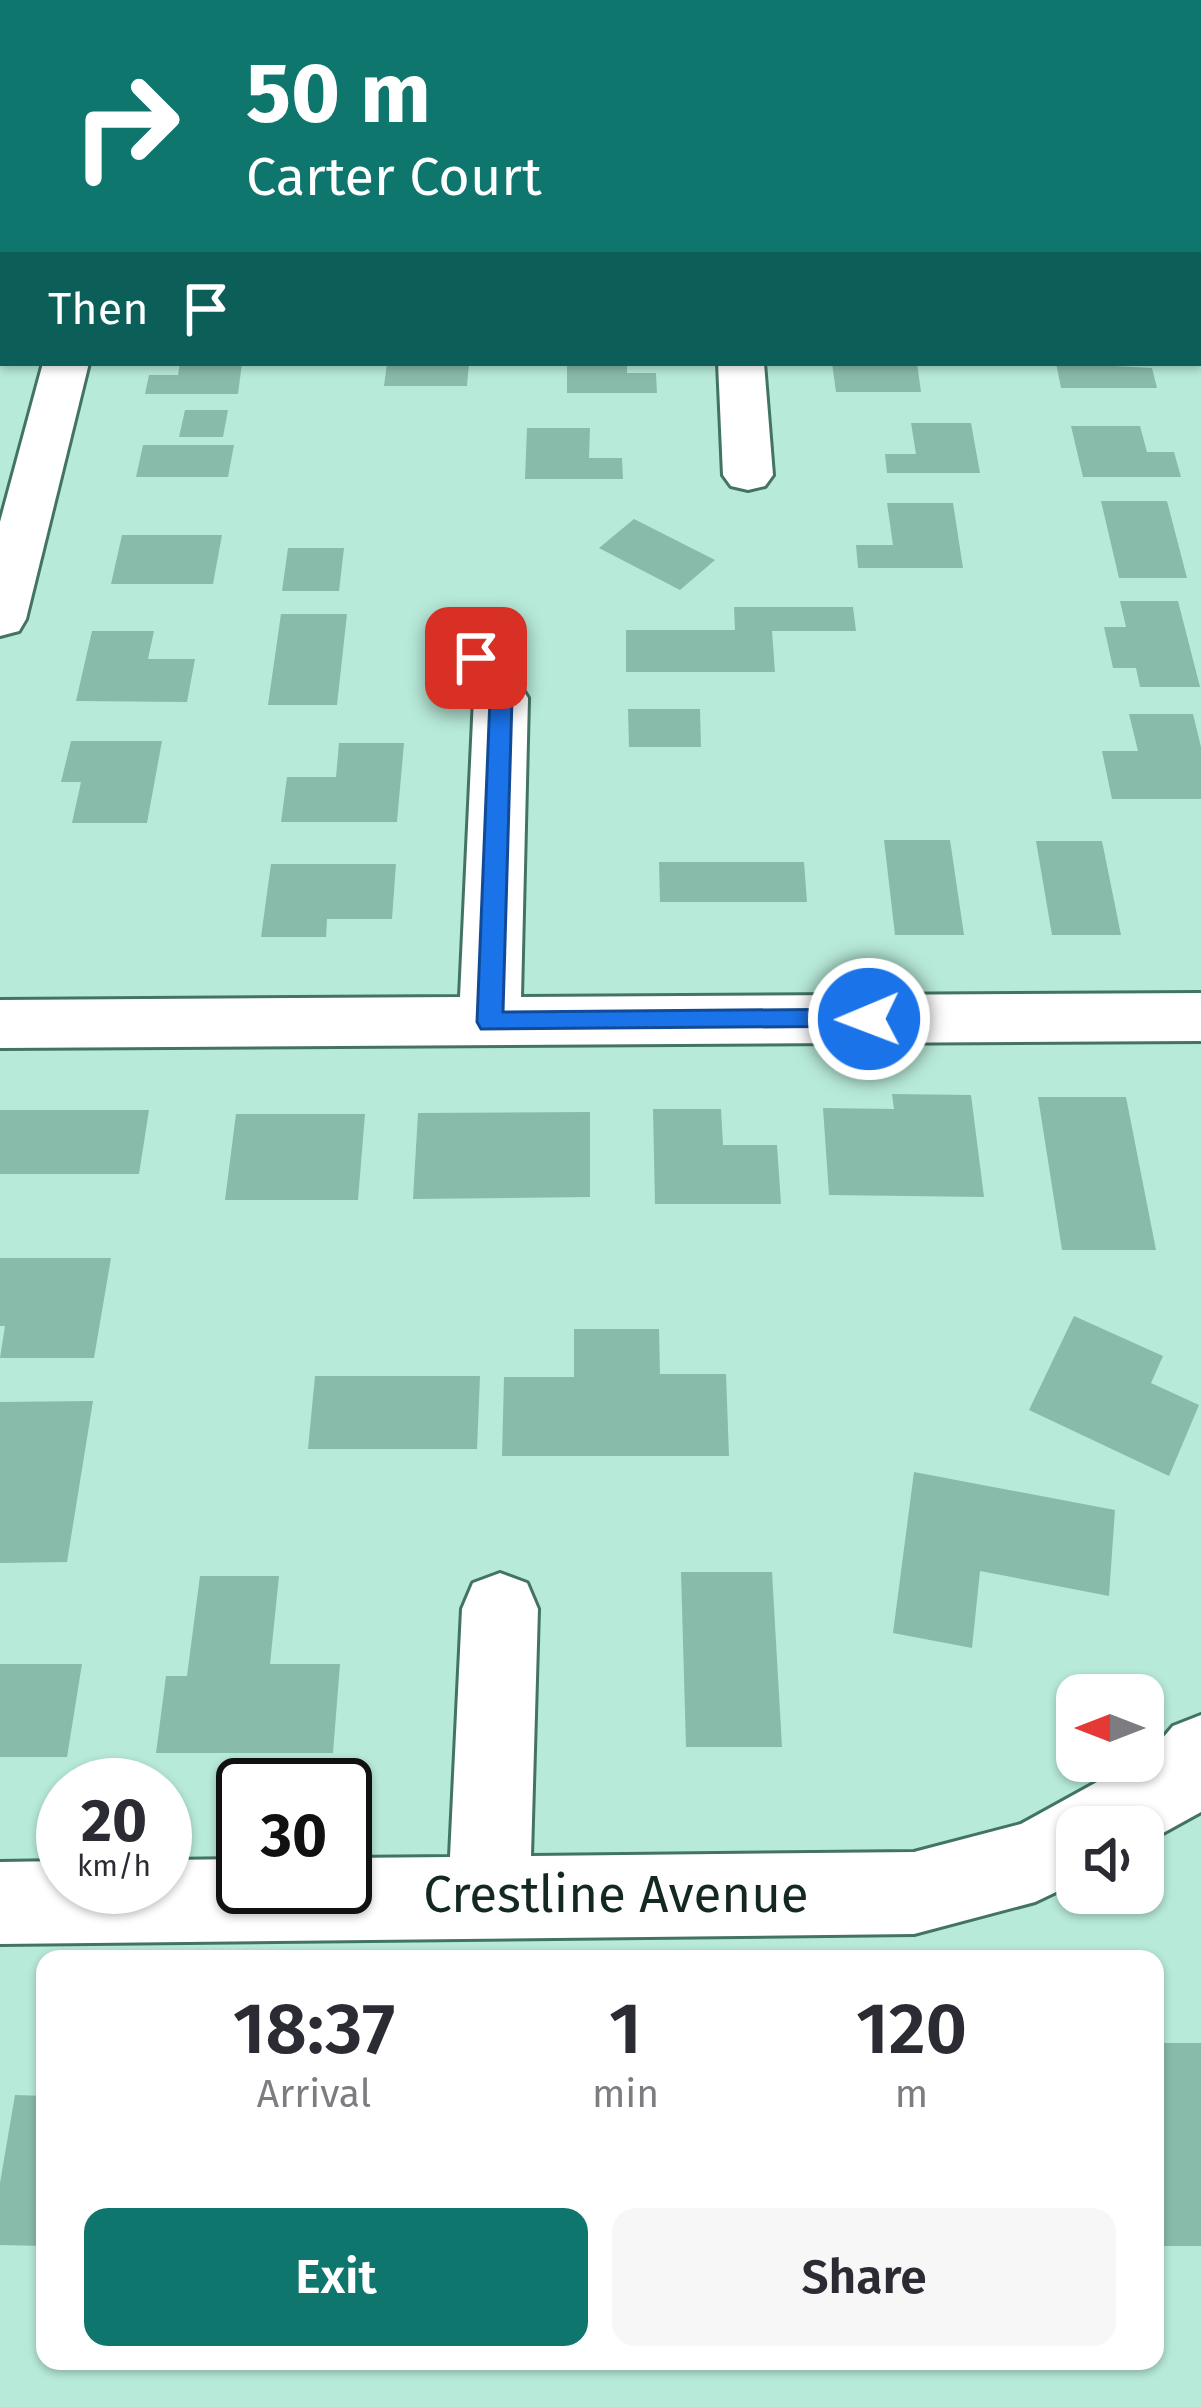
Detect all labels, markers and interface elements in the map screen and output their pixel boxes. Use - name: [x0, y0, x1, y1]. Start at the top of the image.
- text: 50 m: [246, 43, 431, 144]
- icon: right: [48, 48, 204, 204]
- text: Carter Court: [246, 145, 542, 209]
- icon: arrive: [173, 276, 239, 342]
- text: Then: [48, 282, 149, 336]
- pin: [425, 607, 527, 709]
- icon: arrive: [443, 625, 509, 691]
- position arrow: [806, 956, 932, 1082]
- north arrow: [1056, 1674, 1164, 1782]
- map controls: [1056, 1674, 1164, 1914]
- speed limit sign: 30: [216, 1758, 372, 1914]
- text: 20: [81, 1785, 147, 1857]
- button: sound: [1056, 1806, 1164, 1914]
- text: km/h: [77, 1848, 151, 1884]
- street label: Crestline Avenue: [423, 1864, 809, 1926]
- text: 18:37: [233, 1986, 395, 2072]
- text: 1: [609, 1986, 642, 2072]
- text: 120: [856, 1986, 967, 2072]
- text: Arrival: [257, 2071, 371, 2117]
- text: min: [592, 2071, 659, 2117]
- text: m: [895, 2071, 928, 2117]
- button: Exit: [84, 2208, 588, 2346]
- button: Share: [612, 2208, 1116, 2346]

